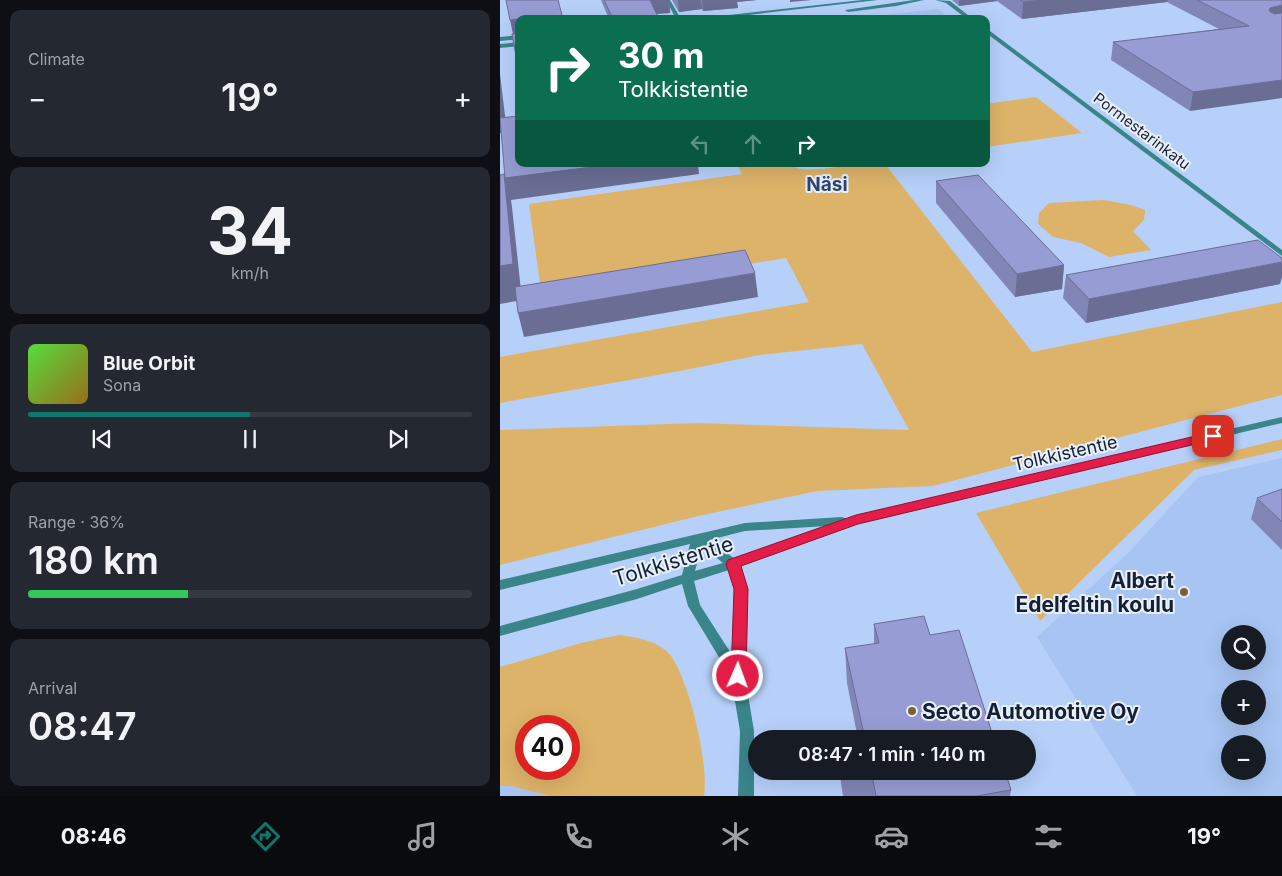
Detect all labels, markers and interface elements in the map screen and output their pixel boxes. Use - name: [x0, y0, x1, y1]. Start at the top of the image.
- text: 30 m: [618, 34, 704, 76]
- icon: right: [535, 35, 600, 100]
- text: Climate: [28, 49, 85, 69]
- text: 19°: [221, 74, 279, 120]
- text: Tolkkistentie: [618, 76, 748, 102]
- text: −: [28, 81, 47, 115]
- text: +: [453, 81, 472, 115]
- street label: Pormestarinkatu: [1090, 88, 1194, 174]
- icon: left: [686, 130, 714, 158]
- icon: ahead: [739, 130, 767, 158]
- icon: right: [792, 130, 820, 158]
- district label: Näsi: [806, 173, 848, 196]
- text: 34: [207, 191, 293, 270]
- text: km/h: [231, 263, 269, 283]
- text: Blue Orbit: [103, 352, 195, 375]
- text: Sona: [103, 375, 141, 395]
- pin: [1192, 415, 1234, 457]
- icon: arrive: [1199, 422, 1227, 450]
- icon: previous: [88, 425, 116, 453]
- icon: pause: [236, 425, 264, 453]
- icon: next: [384, 425, 412, 453]
- street label: Tolkkistentie: [1011, 431, 1119, 475]
- text: Range · 36%: [28, 512, 125, 532]
- street label: Tolkkistentie: [610, 531, 736, 591]
- text: 180 km: [28, 537, 159, 583]
- place label: Albert Edelfeltin koulu: [1016, 568, 1174, 617]
- marker: Albert Edelfeltin koulu: [1178, 586, 1190, 598]
- map controls: [1221, 625, 1266, 780]
- button: search: [1221, 625, 1266, 670]
- position arrow: [711, 649, 763, 701]
- text: Arrival: [28, 678, 77, 698]
- button: +: [1221, 680, 1266, 725]
- place label: Secto Automotive Oy: [922, 699, 1139, 724]
- text: 08:47: [28, 703, 137, 749]
- marker: Secto Automotive Oy: [906, 705, 918, 717]
- speed limit sign: 40: [515, 715, 580, 780]
- button: −: [1221, 735, 1266, 780]
- text: 08:47 · 1 min · 140 m: [798, 743, 986, 766]
- icon: directions: [248, 819, 283, 854]
- icon: music: [405, 819, 440, 854]
- icon: phone: [561, 819, 596, 854]
- icon: climate: [718, 819, 753, 854]
- icon: car: [874, 819, 909, 854]
- icon: filters: [1031, 819, 1066, 854]
- text: 08:46: [61, 823, 126, 849]
- text: 19°: [1187, 823, 1221, 849]

